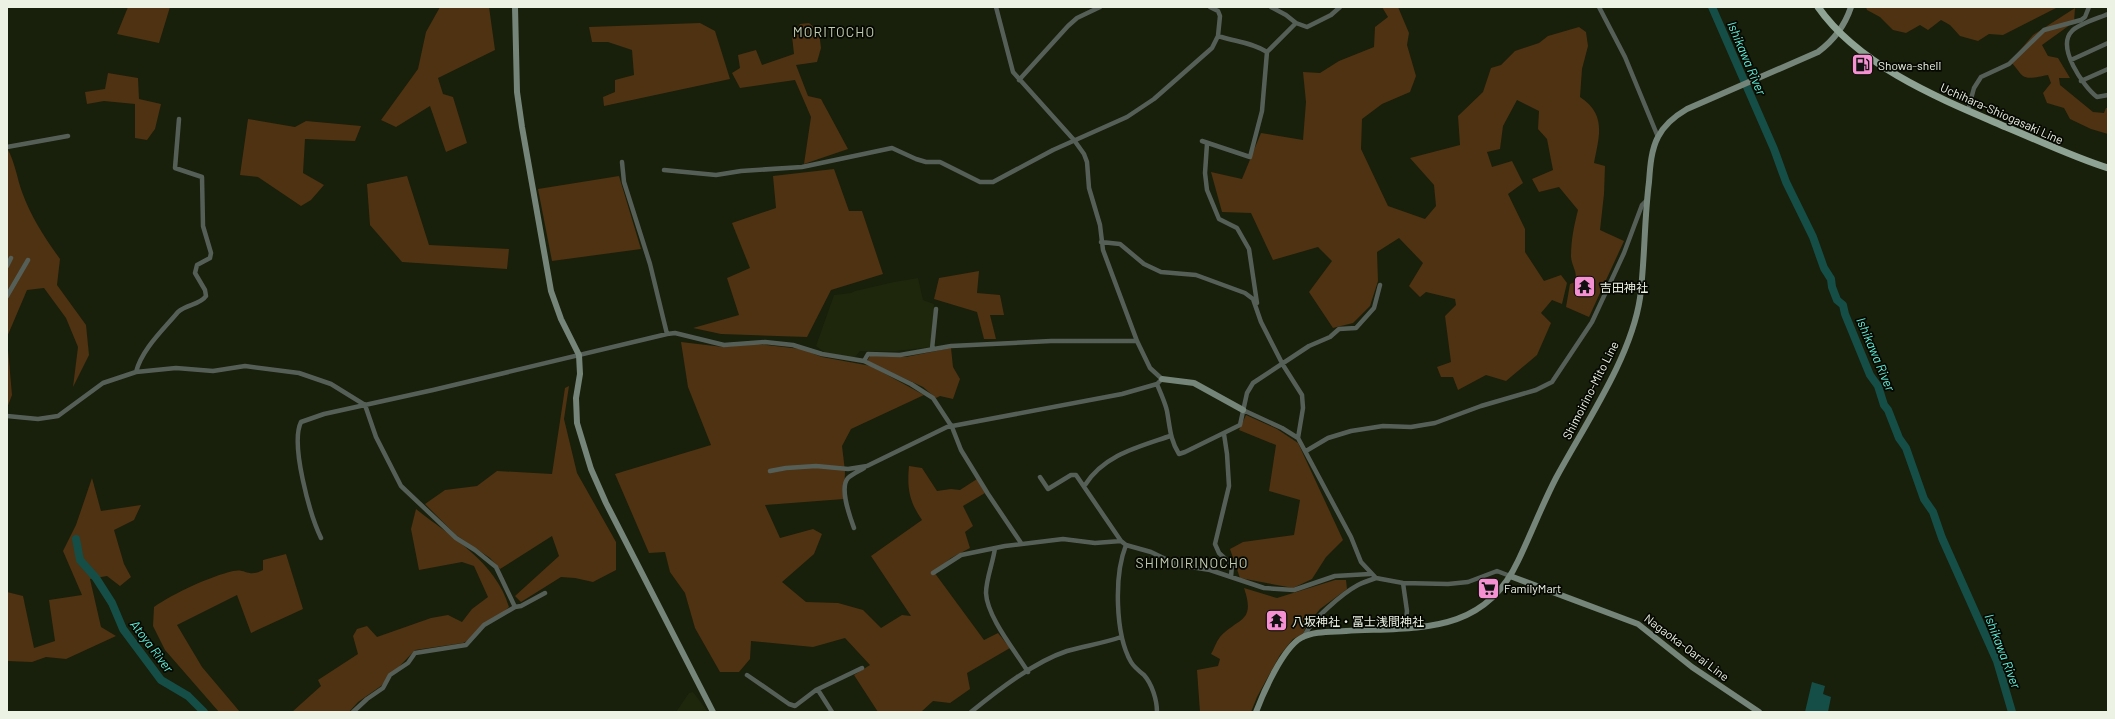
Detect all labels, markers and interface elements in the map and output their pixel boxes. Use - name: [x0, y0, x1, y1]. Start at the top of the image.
- water label: Ishikawa River: [1724, 19, 1770, 98]
- district label: MORITOCHO: [793, 23, 875, 40]
- fuel station icon: Showa-shell: [1849, 52, 1875, 78]
- place label: Showa-shell: [1878, 58, 1941, 72]
- street label: Uchihara-Shiogasaki Line: [1938, 80, 2066, 146]
- temple icon: 吉田神社: [1571, 274, 1597, 300]
- place label: 吉田神社: [1600, 280, 1648, 294]
- water label: Ishikawa River: [1853, 315, 1899, 394]
- street label: Shimoirino-Mito Line: [1559, 338, 1621, 442]
- district label: SHIMOIRINOCHO: [1135, 554, 1249, 571]
- supermarket icon: FamilyMart: [1475, 575, 1501, 601]
- place label: FamilyMart: [1504, 581, 1561, 595]
- temple icon: 八坂神社・冨士浅間神社: [1264, 608, 1290, 634]
- street label: Nagaoka-Oarai Line: [1642, 611, 1732, 683]
- water label: Ishikawa River: [1981, 611, 2025, 691]
- place label: 八坂神社・冨士浅間神社: [1292, 614, 1424, 628]
- water label: Atoya River: [127, 617, 177, 676]

